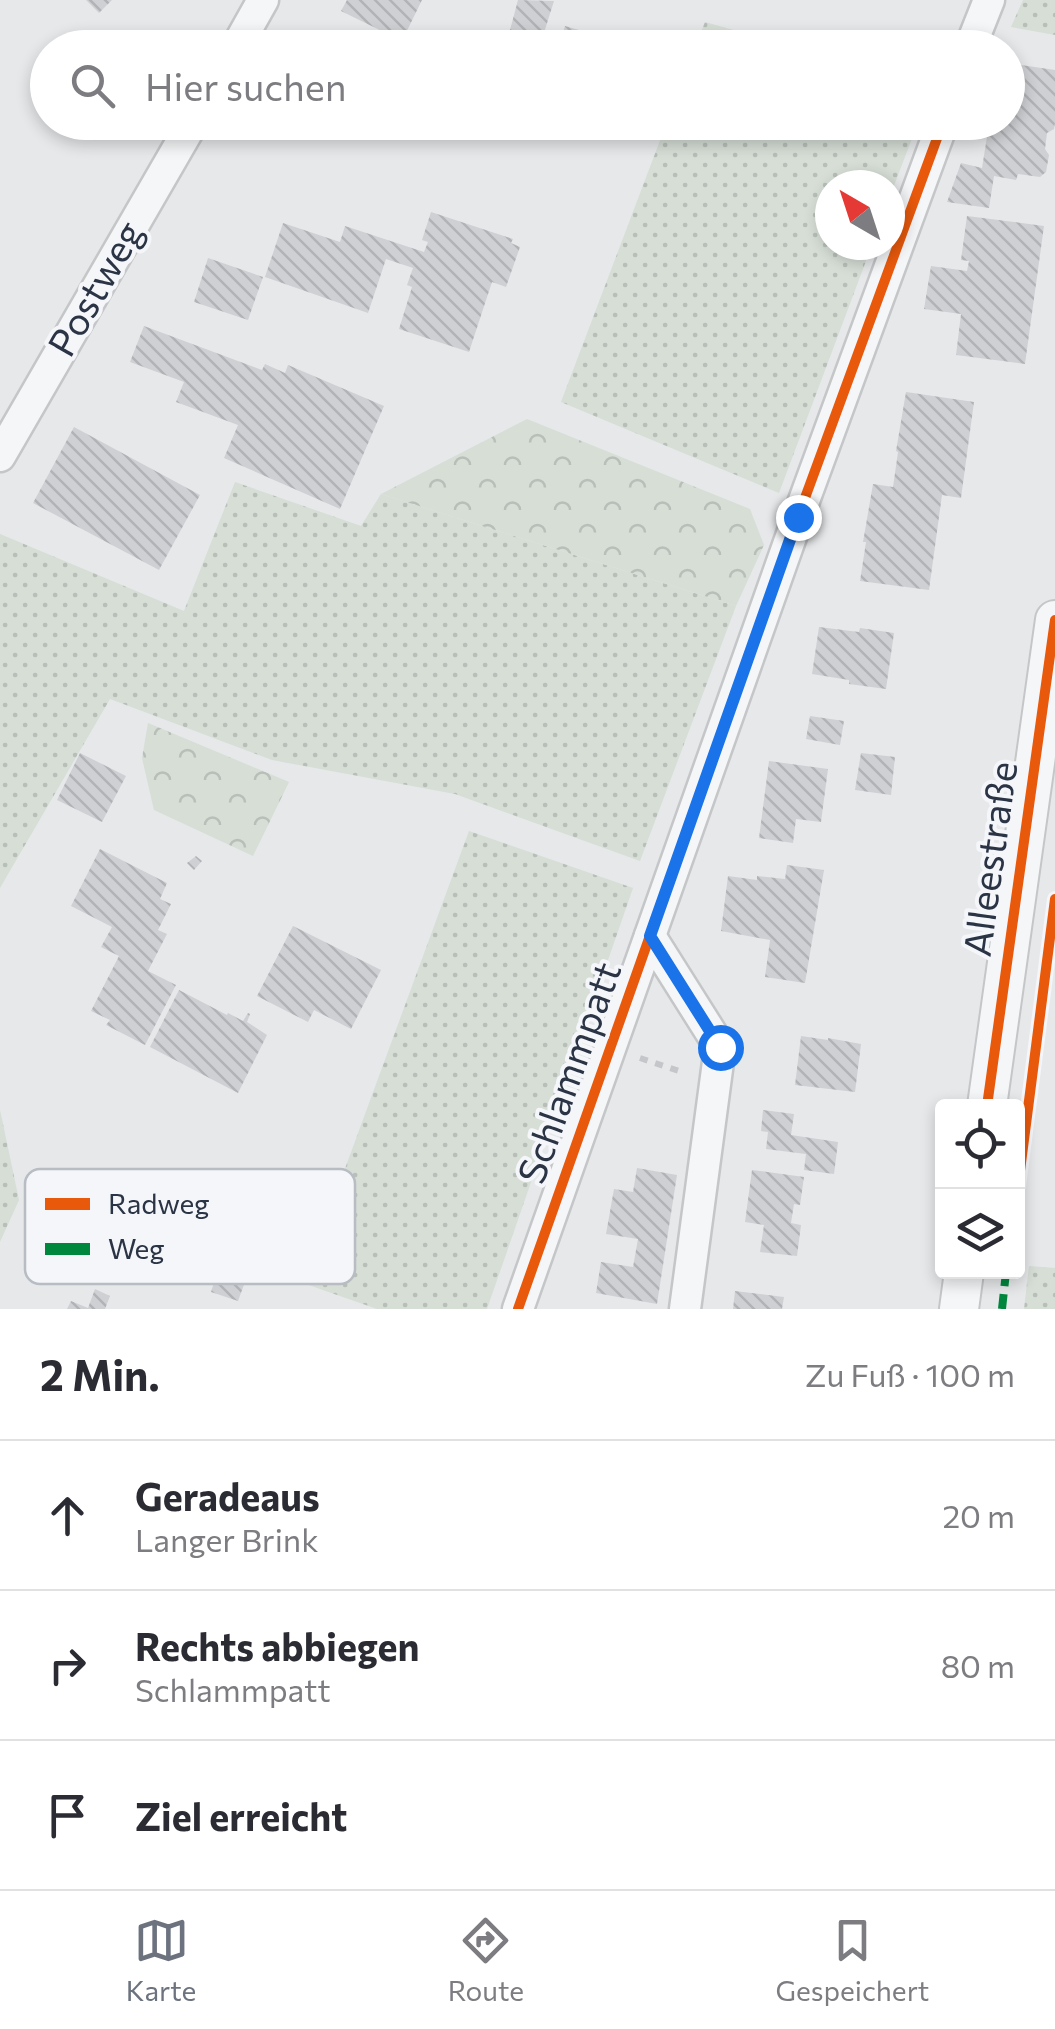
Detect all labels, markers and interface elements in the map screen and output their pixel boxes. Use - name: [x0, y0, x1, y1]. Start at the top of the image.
- search box: [30, 30, 1025, 140]
- icon: search: [65, 58, 120, 113]
- text: Hier suchen: [145, 62, 347, 109]
- north arrow: [815, 170, 905, 260]
- street label: Postweg: [36, 212, 151, 364]
- route end: [776, 495, 822, 541]
- street label: Alleestraße: [952, 758, 1025, 959]
- street label: Schlammpatt: [506, 955, 629, 1189]
- route start: [698, 1025, 744, 1071]
- map controls: [935, 1099, 1025, 1279]
- button: locate: [935, 1099, 1025, 1189]
- legend: [25, 1169, 355, 1284]
- text: Radweg: [108, 1186, 209, 1220]
- button: layers: [935, 1189, 1025, 1279]
- text: Weg: [108, 1231, 165, 1265]
- text: 2 Min.: [40, 1348, 160, 1400]
- text: Zu Fuß · 100 m: [805, 1354, 1015, 1394]
- text: Geradeaus: [135, 1472, 320, 1519]
- icon: ahead: [40, 1488, 95, 1543]
- text: 20 m: [942, 1495, 1015, 1535]
- text: Langer Brink: [135, 1519, 319, 1559]
- text: Rechts abbiegen: [135, 1622, 419, 1669]
- icon: right: [40, 1638, 95, 1693]
- text: 80 m: [941, 1645, 1015, 1685]
- text: Schlammpatt: [135, 1669, 331, 1709]
- icon: arrive: [40, 1788, 95, 1843]
- text: Ziel erreicht: [135, 1792, 347, 1839]
- tab: Karte: [126, 1913, 196, 2007]
- tab: Route: [448, 1913, 524, 2007]
- tab: Gespeichert: [775, 1913, 929, 2007]

